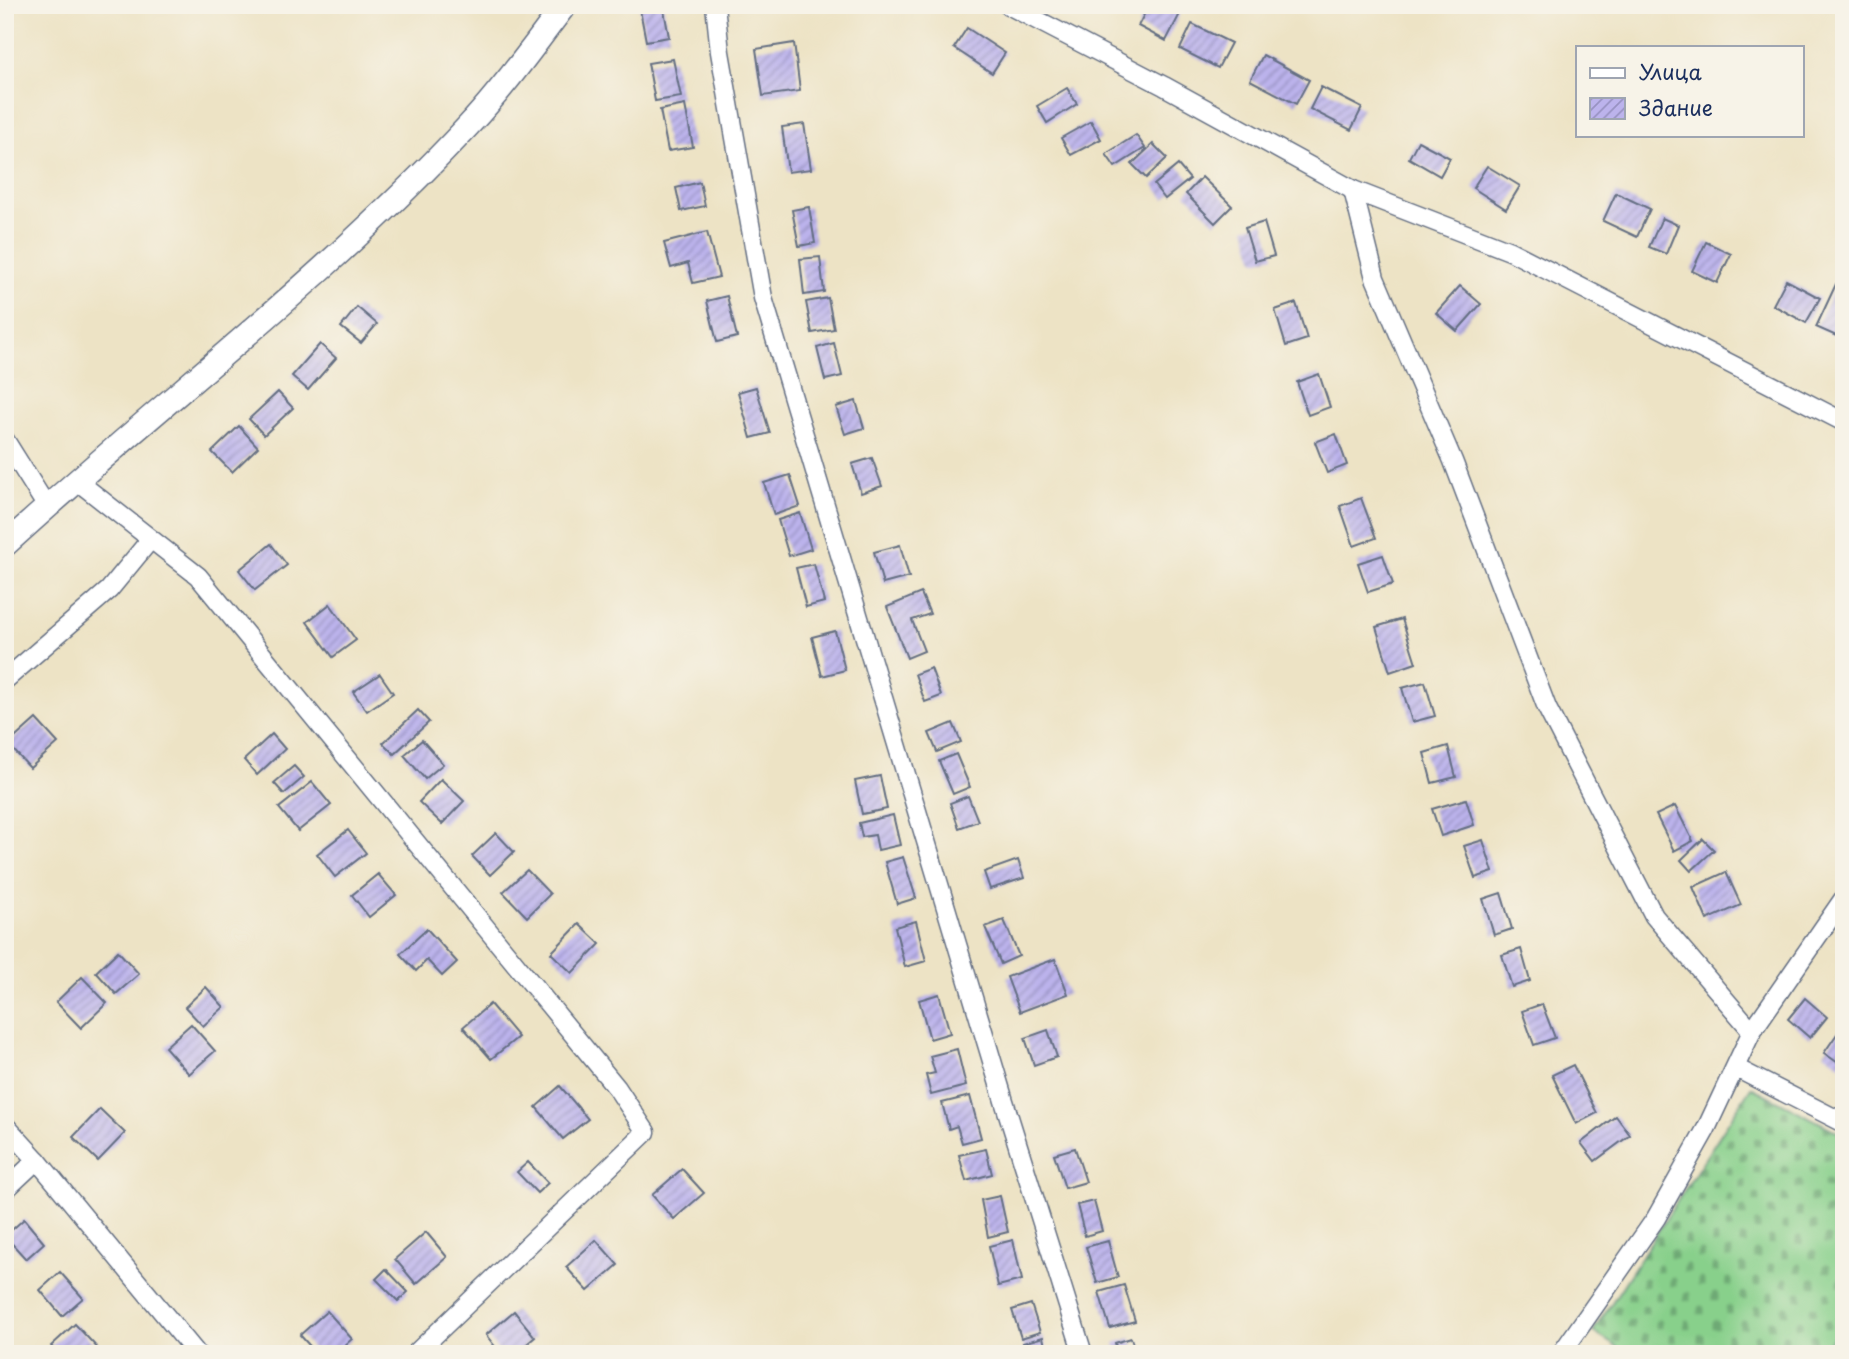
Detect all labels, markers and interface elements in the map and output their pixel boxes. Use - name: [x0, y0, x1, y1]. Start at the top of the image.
- legend: [1576, 46, 1804, 136]
- text: Улица: [1639, 55, 1702, 87]
- text: Здание: [1639, 91, 1713, 123]

